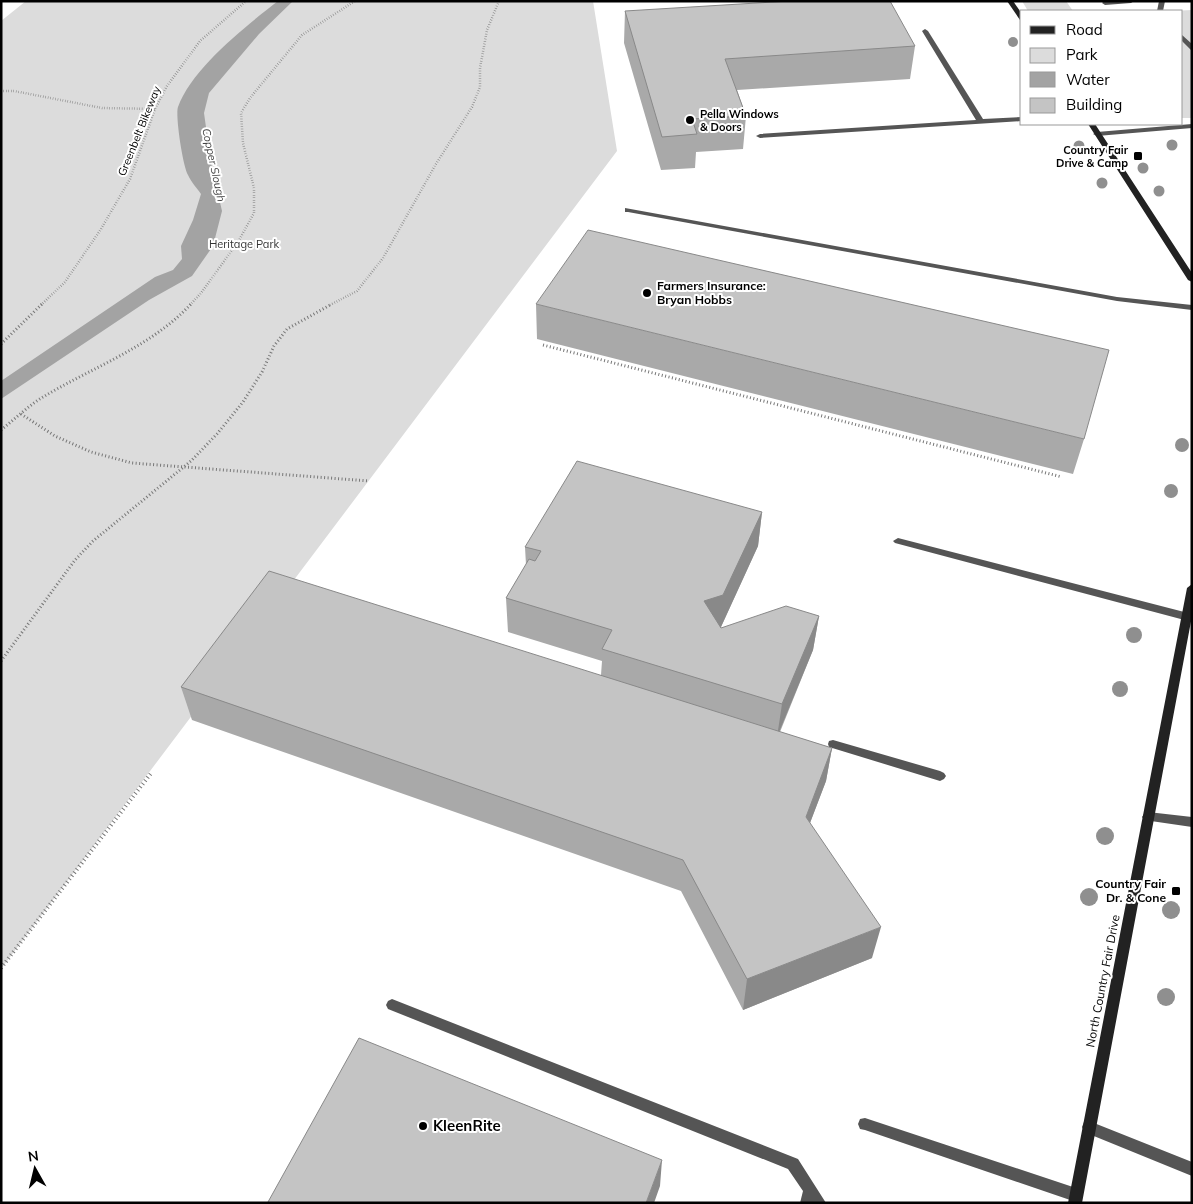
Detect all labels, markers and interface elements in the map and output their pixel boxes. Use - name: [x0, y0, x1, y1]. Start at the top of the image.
- legend: [1020, 10, 1183, 125]
- text: Road: [1066, 20, 1103, 39]
- text: Park: [1066, 45, 1098, 64]
- text: Water: [1066, 70, 1110, 89]
- street label: Greenbelt Bikeway: [115, 84, 163, 178]
- text: Building: [1066, 95, 1122, 114]
- place label: Pella Windows & Doors: [700, 107, 779, 134]
- marker: Pella Windows & Doors: [684, 114, 696, 126]
- water label: Copper Slough: [199, 127, 229, 203]
- place label: Country Fair Drive & Camp: [1056, 143, 1129, 170]
- marker: Country Fair Drive & Camp: [1132, 150, 1144, 162]
- park label: Heritage Park: [209, 237, 279, 251]
- place label: Farmers Insurance: Bryan Hobbs: [657, 278, 766, 307]
- marker: Farmers Insurance: Bryan Hobbs: [641, 287, 653, 299]
- place label: Country Fair Dr. & Cone: [1095, 876, 1166, 905]
- marker: Country Fair Dr. & Cone: [1170, 885, 1182, 897]
- street label: North Country Fair Drive: [1082, 913, 1123, 1049]
- place label: KleenRite: [433, 1116, 501, 1135]
- marker: KleenRite: [417, 1120, 429, 1132]
- north arrow: [10, 1144, 60, 1194]
- text: N: [27, 1146, 40, 1166]

